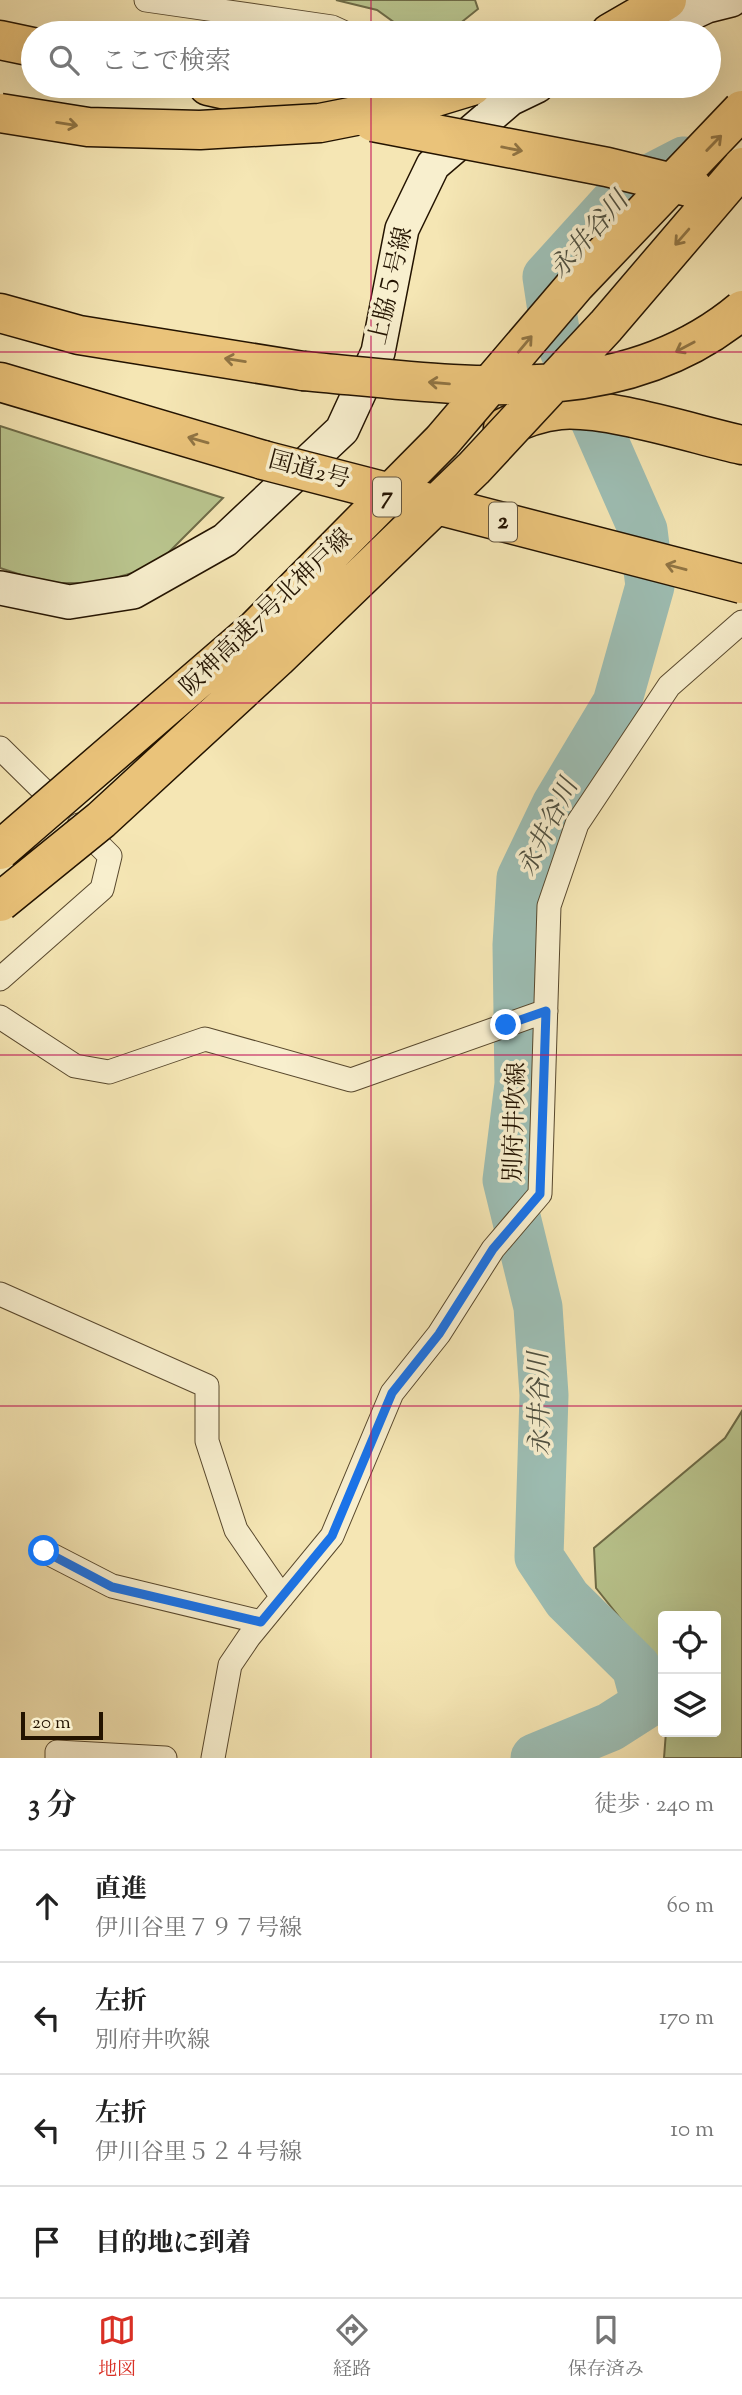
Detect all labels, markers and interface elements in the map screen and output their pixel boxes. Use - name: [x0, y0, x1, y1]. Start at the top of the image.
- search box: [21, 21, 721, 98]
- icon: search: [45, 41, 83, 79]
- text: ここで検索: [101, 44, 231, 81]
- one-way arrow: [56, 118, 78, 131]
- one-way arrow: [705, 135, 722, 152]
- one-way arrow: [500, 142, 523, 156]
- water label: 永井谷川: [542, 182, 640, 287]
- street label: 上脇５号線: [362, 224, 422, 348]
- one-way arrow: [674, 228, 690, 246]
- one-way arrow: [517, 336, 532, 354]
- one-way arrow: [675, 341, 696, 354]
- one-way arrow: [224, 354, 247, 367]
- one-way arrow: [429, 376, 451, 389]
- one-way arrow: [187, 433, 209, 446]
- street label: 国道2号: [264, 444, 354, 498]
- road number: 7: [373, 477, 401, 516]
- road number: 2: [489, 502, 517, 542]
- street label: 阪神高速7号北神戸線: [173, 522, 361, 704]
- one-way arrow: [665, 560, 688, 573]
- water label: 永井谷川: [510, 770, 590, 883]
- route end: [490, 1009, 521, 1040]
- street label: 別府井吹線: [497, 1061, 535, 1183]
- water label: 永井谷川: [522, 1349, 560, 1456]
- route start: [28, 1535, 59, 1566]
- map controls: [658, 1611, 721, 1737]
- button: locate: [658, 1611, 721, 1674]
- button: layers: [658, 1674, 721, 1737]
- scale bar: [21, 1709, 103, 1741]
- text: 20 m: [32, 1710, 71, 1737]
- text: 3 分: [28, 1785, 77, 1828]
- text: 徒歩 · 240 m: [594, 1789, 714, 1822]
- text: 直進: [95, 1872, 147, 1909]
- icon: ahead: [28, 1887, 66, 1925]
- text: 60 m: [666, 1890, 714, 1923]
- text: 伊川谷里７９７号線: [95, 1913, 302, 1946]
- text: 左折: [95, 1984, 147, 2021]
- icon: left: [28, 1999, 66, 2037]
- text: 170 m: [659, 2002, 714, 2035]
- text: 別府井吹線: [95, 2025, 210, 2058]
- text: 左折: [95, 2096, 147, 2133]
- icon: left: [28, 2111, 66, 2149]
- text: 10 m: [670, 2114, 714, 2147]
- text: 伊川谷里５２４号線: [95, 2137, 302, 2170]
- icon: arrive: [28, 2223, 66, 2261]
- text: 目的地に到着: [95, 2226, 251, 2263]
- tab: 地図: [98, 2311, 136, 2384]
- tab: 経路: [333, 2311, 371, 2384]
- tab: 保存済み: [568, 2311, 644, 2384]

